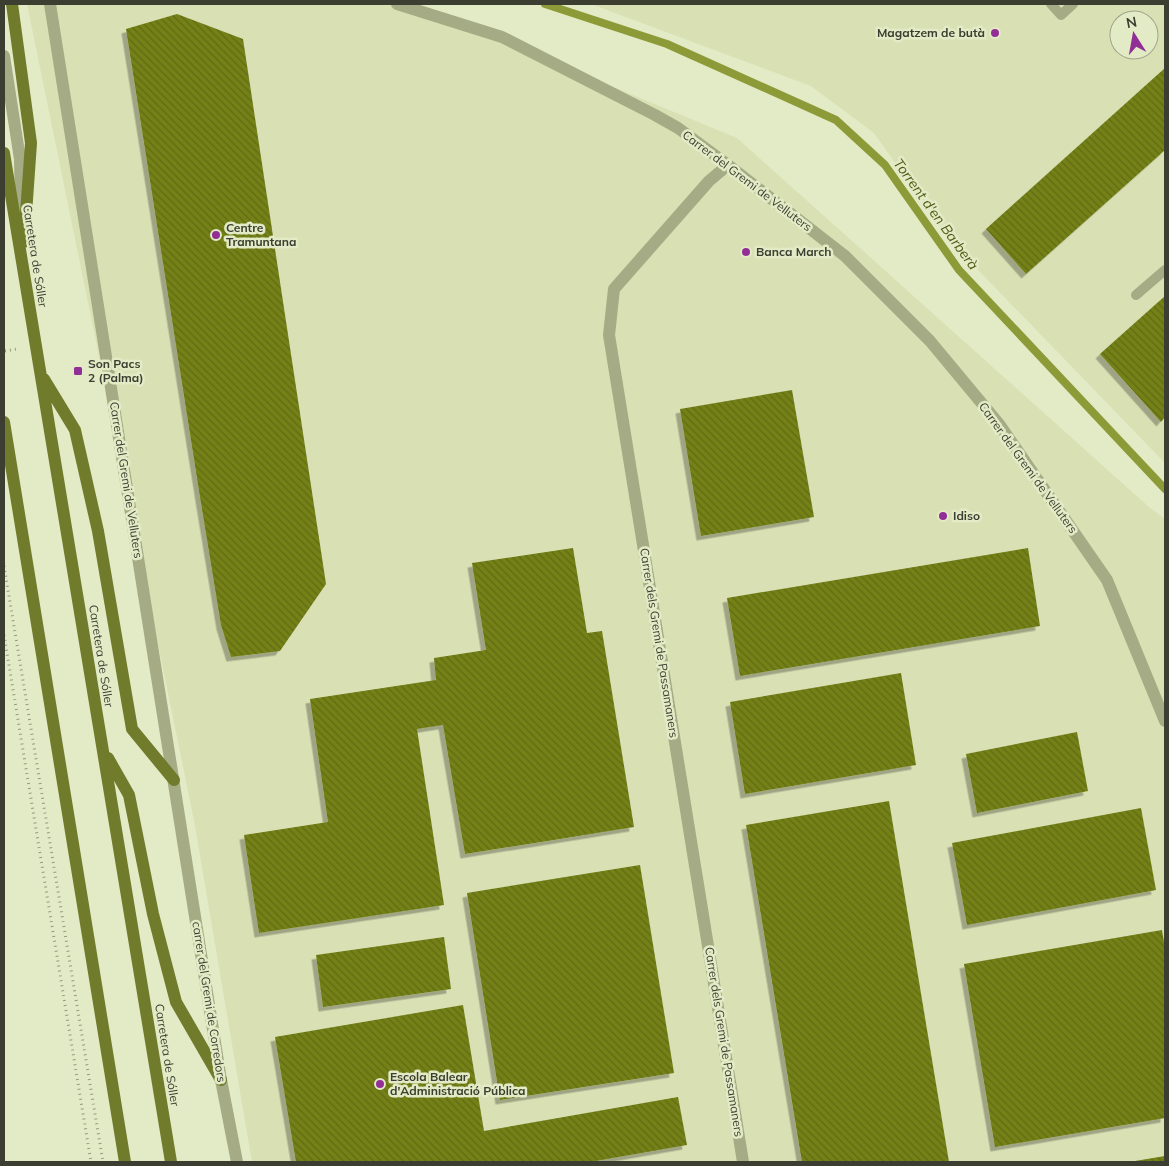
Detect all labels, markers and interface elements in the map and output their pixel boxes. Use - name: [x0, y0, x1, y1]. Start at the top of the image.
- north arrow: [1109, 10, 1159, 60]
- text: N: [1125, 12, 1138, 32]
- place label: Magatzem de butà: [877, 25, 985, 40]
- marker: Magatzem de butà: [989, 27, 1001, 39]
- street label: Carrer del Gremi de Velluters: [680, 127, 815, 234]
- water label: Torrent d'en Barberà: [890, 155, 982, 273]
- street label: Carretera de Sóller: [20, 204, 51, 309]
- place label: Centre Tramuntana: [226, 220, 296, 249]
- marker: Centre Tramuntana: [210, 229, 222, 241]
- place label: Banca March: [756, 244, 831, 259]
- marker: Banca March: [740, 246, 752, 258]
- place label: Son Pacs 2 (Palma): [88, 356, 144, 385]
- marker: Son Pacs 2 (Palma): [72, 365, 84, 377]
- street label: Carrer del Gremi de Velluters: [976, 399, 1081, 536]
- street label: Carrer del Gremi de Velluters: [107, 401, 146, 559]
- place label: Idiso: [953, 508, 980, 523]
- marker: Idiso: [937, 510, 949, 522]
- street label: Carrer dels Gremi de Passamaners: [637, 547, 682, 739]
- street label: Carretera de Sóller: [86, 604, 117, 709]
- street label: carrer del Gremi de Corredors: [189, 920, 230, 1083]
- street label: Carrer dels Gremi de Passamaners: [702, 946, 747, 1138]
- street label: Carretera de Sóller: [152, 1003, 183, 1108]
- place label: Escola Balear d'Administració Pública: [390, 1069, 525, 1098]
- marker: Escola Balear d'Administració Pública: [374, 1078, 386, 1090]

